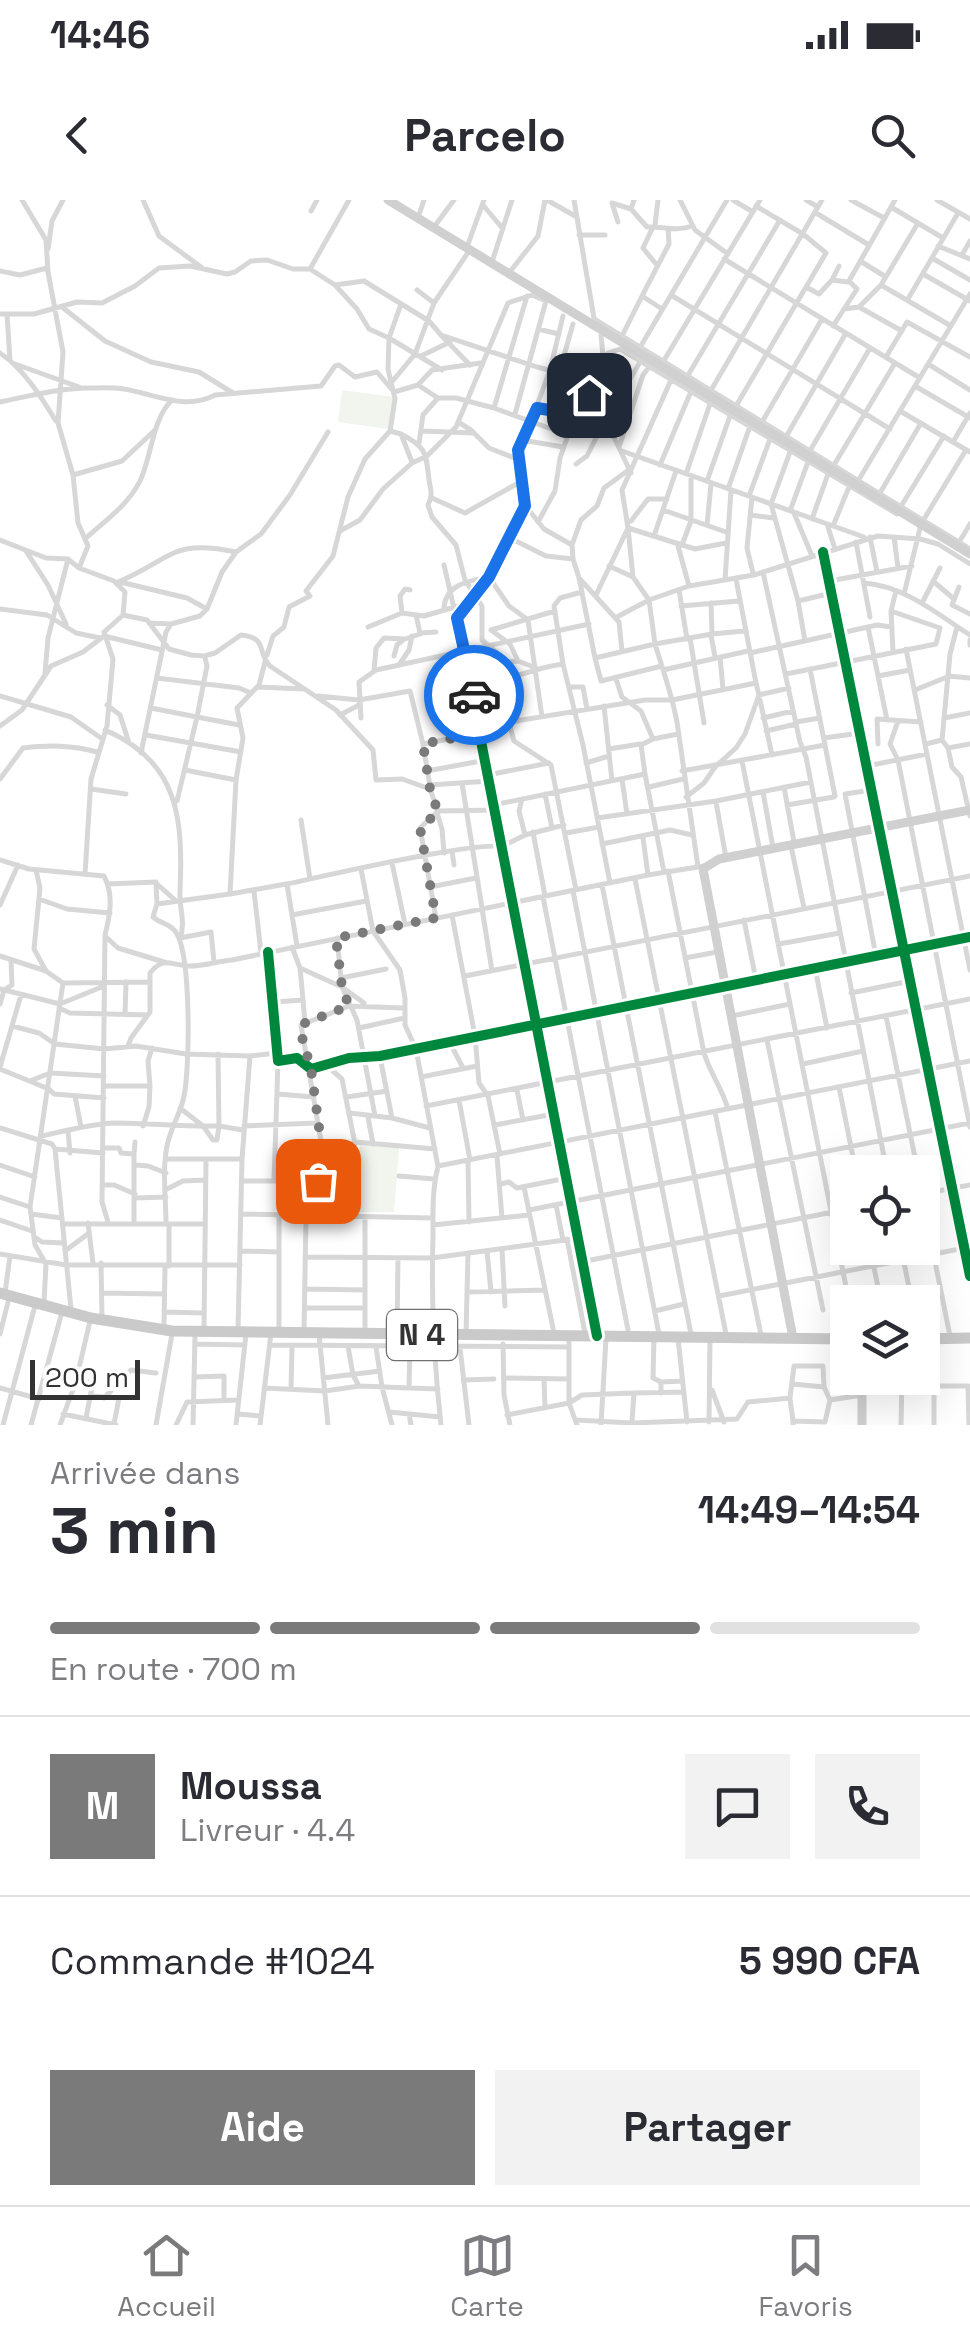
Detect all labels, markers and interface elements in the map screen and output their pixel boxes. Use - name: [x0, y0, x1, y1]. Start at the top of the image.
- text: 14:46: [50, 11, 150, 59]
- text: Parcelo: [404, 107, 566, 164]
- icon: back: [50, 108, 105, 163]
- icon: search: [865, 108, 920, 163]
- pin: [547, 353, 632, 438]
- icon: home: [562, 368, 617, 423]
- courier: [424, 645, 524, 745]
- icon: car: [447, 668, 502, 723]
- pin: [276, 1139, 361, 1224]
- icon: bag: [291, 1154, 346, 1209]
- map controls: [830, 1155, 940, 1395]
- button: locate: [830, 1155, 940, 1265]
- button: layers: [830, 1285, 940, 1395]
- road number: N 4: [387, 1310, 457, 1360]
- scale bar: [30, 1355, 140, 1400]
- text: 200 m: [45, 1359, 129, 1395]
- text: Arrivée dans: [50, 1453, 240, 1493]
- text: 14:49–14:54: [698, 1486, 920, 1534]
- text: 3 min: [50, 1489, 219, 1572]
- text: En route · 700 m: [50, 1649, 297, 1689]
- button: chat: [685, 1754, 790, 1859]
- button: phone: [815, 1754, 920, 1859]
- text: Moussa: [180, 1762, 322, 1810]
- text: M: [86, 1782, 119, 1830]
- text: Livreur · 4.4: [180, 1810, 355, 1850]
- text: Commande #1024: [50, 1937, 375, 1985]
- text: 5 990 CFA: [739, 1937, 920, 1985]
- button: Aide: [50, 2070, 475, 2185]
- button: Partager: [495, 2070, 920, 2185]
- tab: Accueil: [117, 2228, 216, 2324]
- tab: Carte: [450, 2228, 524, 2324]
- tab: Favoris: [758, 2228, 853, 2324]

